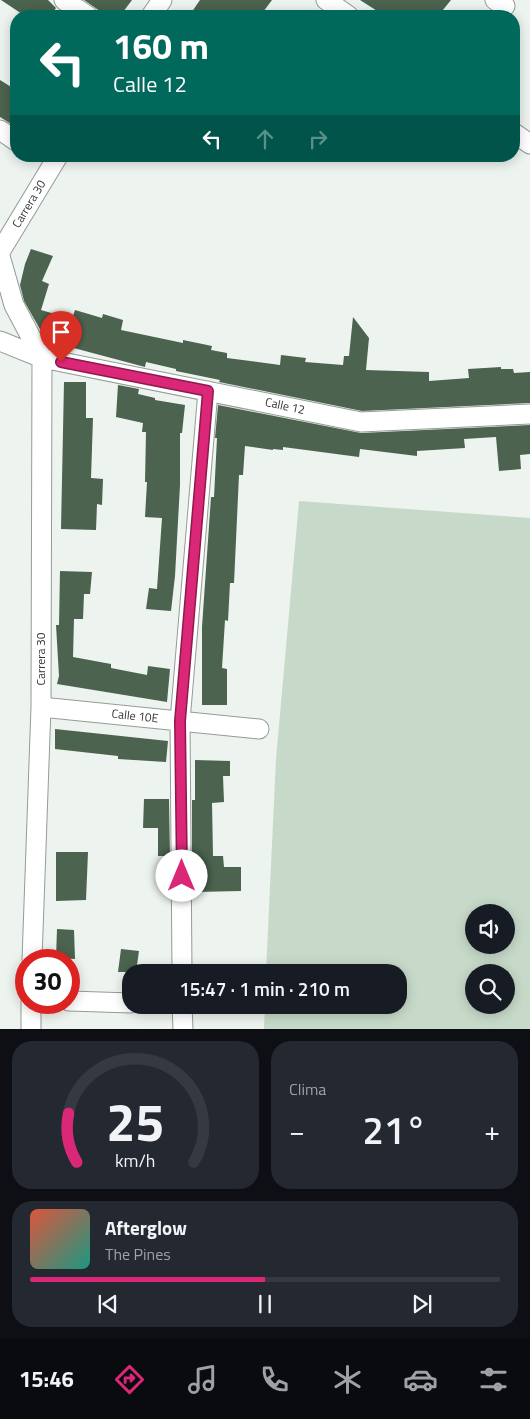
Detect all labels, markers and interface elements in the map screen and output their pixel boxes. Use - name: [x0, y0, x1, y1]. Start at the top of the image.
- text: 160 m: [113, 19, 209, 73]
- icon: left: [30, 30, 95, 95]
- text: Calle 12: [113, 67, 187, 101]
- icon: left: [198, 125, 226, 153]
- icon: ahead: [251, 125, 279, 153]
- icon: right: [304, 125, 332, 153]
- street label: Carrera 30: [7, 176, 51, 231]
- pin: [40, 311, 82, 362]
- icon: arrive: [47, 318, 75, 346]
- street label: Calle 12: [263, 392, 307, 419]
- street label: Carrera 30: [31, 632, 50, 686]
- street label: Calle 10E: [111, 704, 160, 727]
- position arrow: [155, 849, 207, 901]
- map controls: [465, 904, 515, 1014]
- button: sound: [465, 904, 515, 954]
- speed limit sign: 30: [15, 949, 80, 1014]
- button: search: [465, 964, 515, 1014]
- text: 15:47 · 1 min · 210 m: [179, 974, 350, 1003]
- text: Clima: [289, 1077, 326, 1101]
- text: 25: [106, 1082, 165, 1161]
- text: 21°: [363, 1101, 426, 1159]
- text: −: [289, 1109, 305, 1152]
- text: +: [484, 1109, 500, 1152]
- text: km/h: [115, 1147, 156, 1174]
- text: Afterglow: [105, 1213, 187, 1242]
- text: The Pines: [105, 1242, 171, 1266]
- icon: previous: [94, 1290, 122, 1318]
- icon: pause: [251, 1290, 279, 1318]
- icon: next: [408, 1290, 436, 1318]
- text: 15:46: [19, 1362, 74, 1396]
- icon: directions: [112, 1362, 147, 1397]
- icon: music: [185, 1362, 220, 1397]
- icon: phone: [257, 1362, 292, 1397]
- icon: climate: [330, 1362, 365, 1397]
- icon: car: [403, 1362, 438, 1397]
- icon: filters: [476, 1362, 511, 1397]

